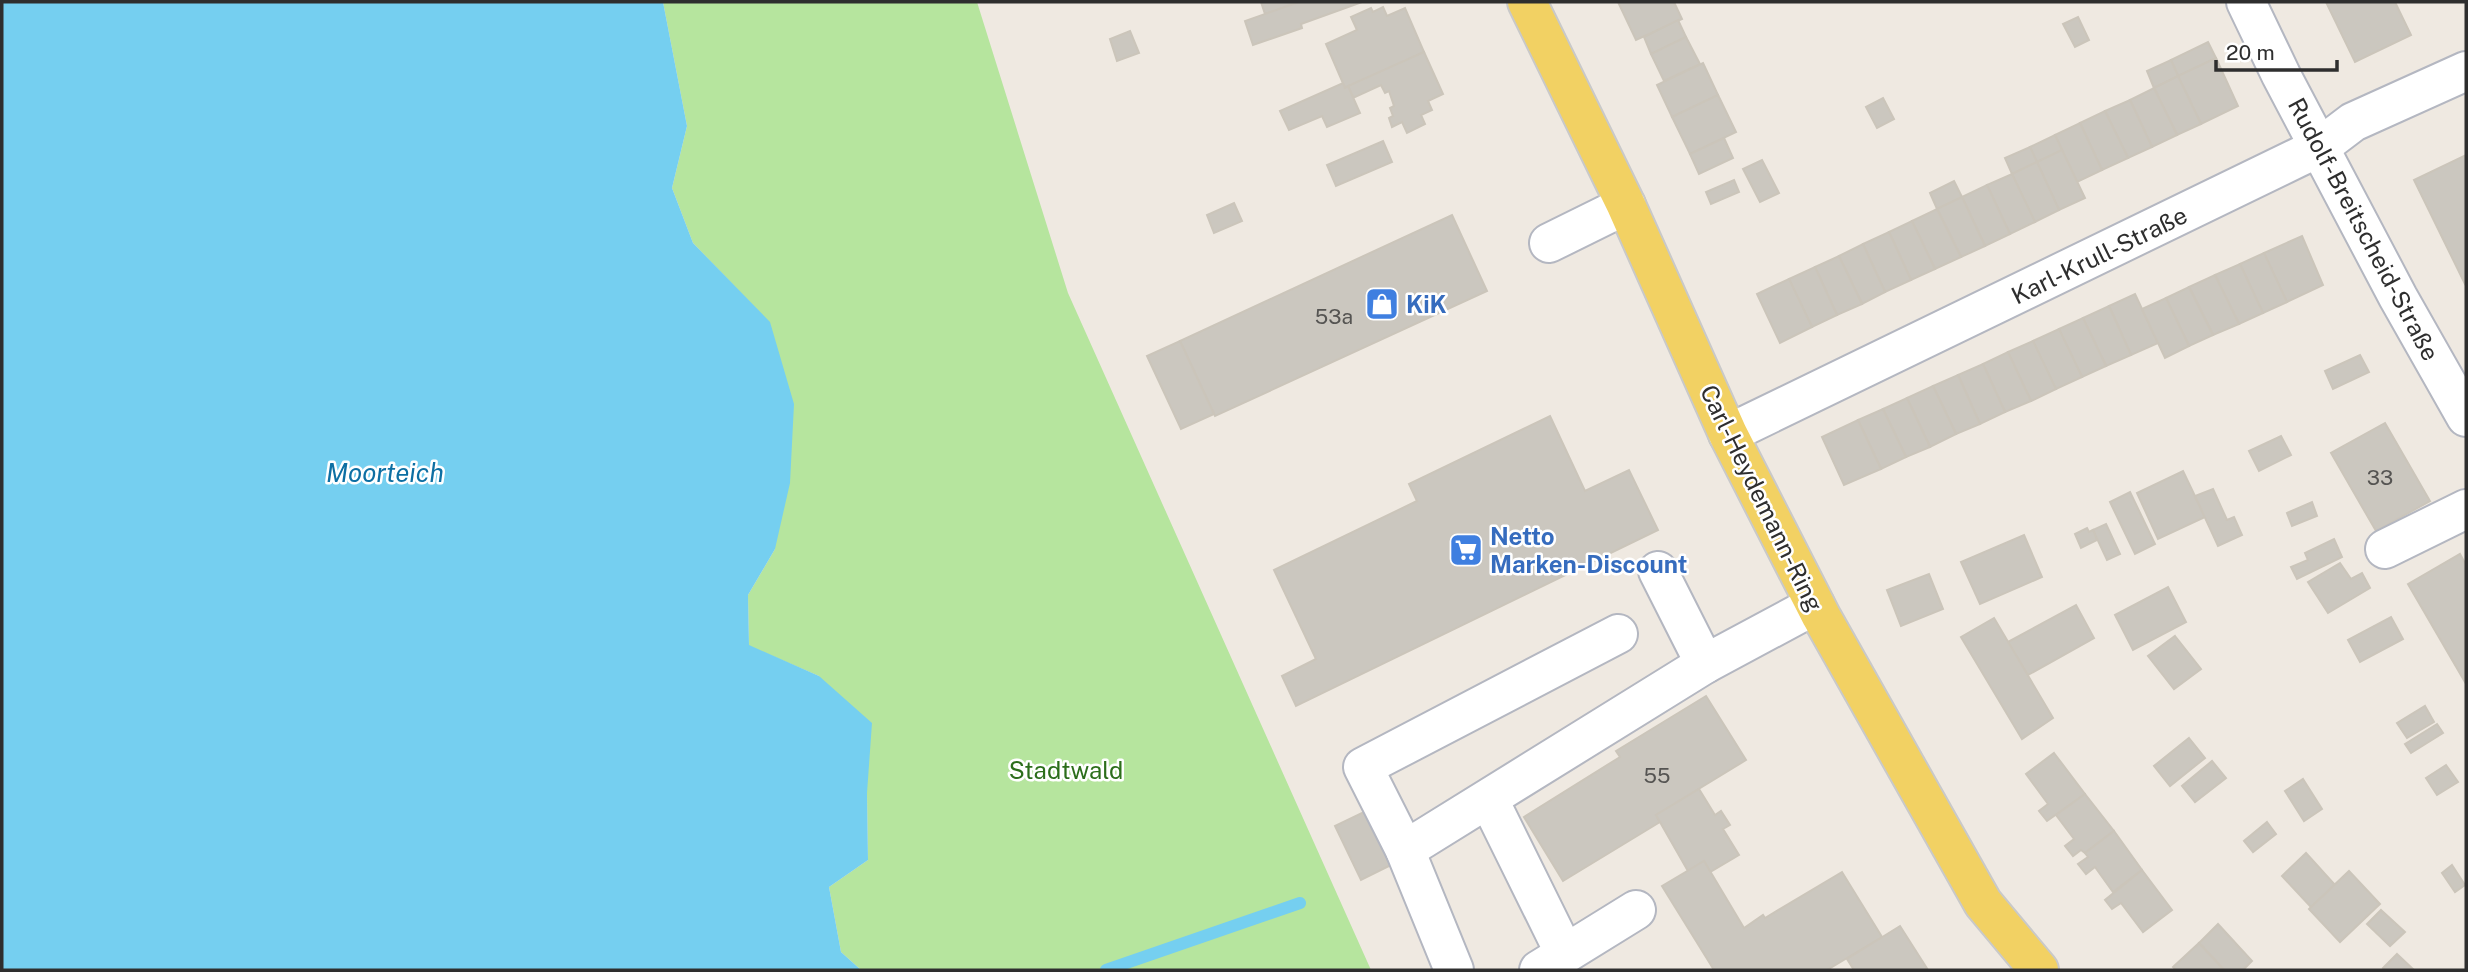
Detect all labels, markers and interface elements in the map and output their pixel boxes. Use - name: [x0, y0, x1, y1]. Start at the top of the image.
- scale bar: [2216, 28, 2337, 72]
- text: 20 m: [2226, 40, 2275, 65]
- street label: Rudolf-Breitscheid-Straße: [2283, 93, 2445, 365]
- street label: Karl-Krull-Straße: [2007, 200, 2191, 310]
- shop icon: KiK: [1363, 285, 1401, 323]
- place label: KiK: [1406, 290, 1447, 318]
- house number: 53a: [1315, 304, 1353, 329]
- street label: Carl-Heydemann-Ring: [1695, 380, 1829, 616]
- water label: Moorteich: [326, 457, 444, 488]
- house number: 33: [2367, 465, 2393, 490]
- place label: Netto Marken-Discount: [1490, 522, 1688, 578]
- supermarket icon: Netto Marken-Discount: [1447, 531, 1485, 569]
- park label: Stadtwald: [1009, 756, 1123, 784]
- house number: 55: [1644, 763, 1670, 788]

